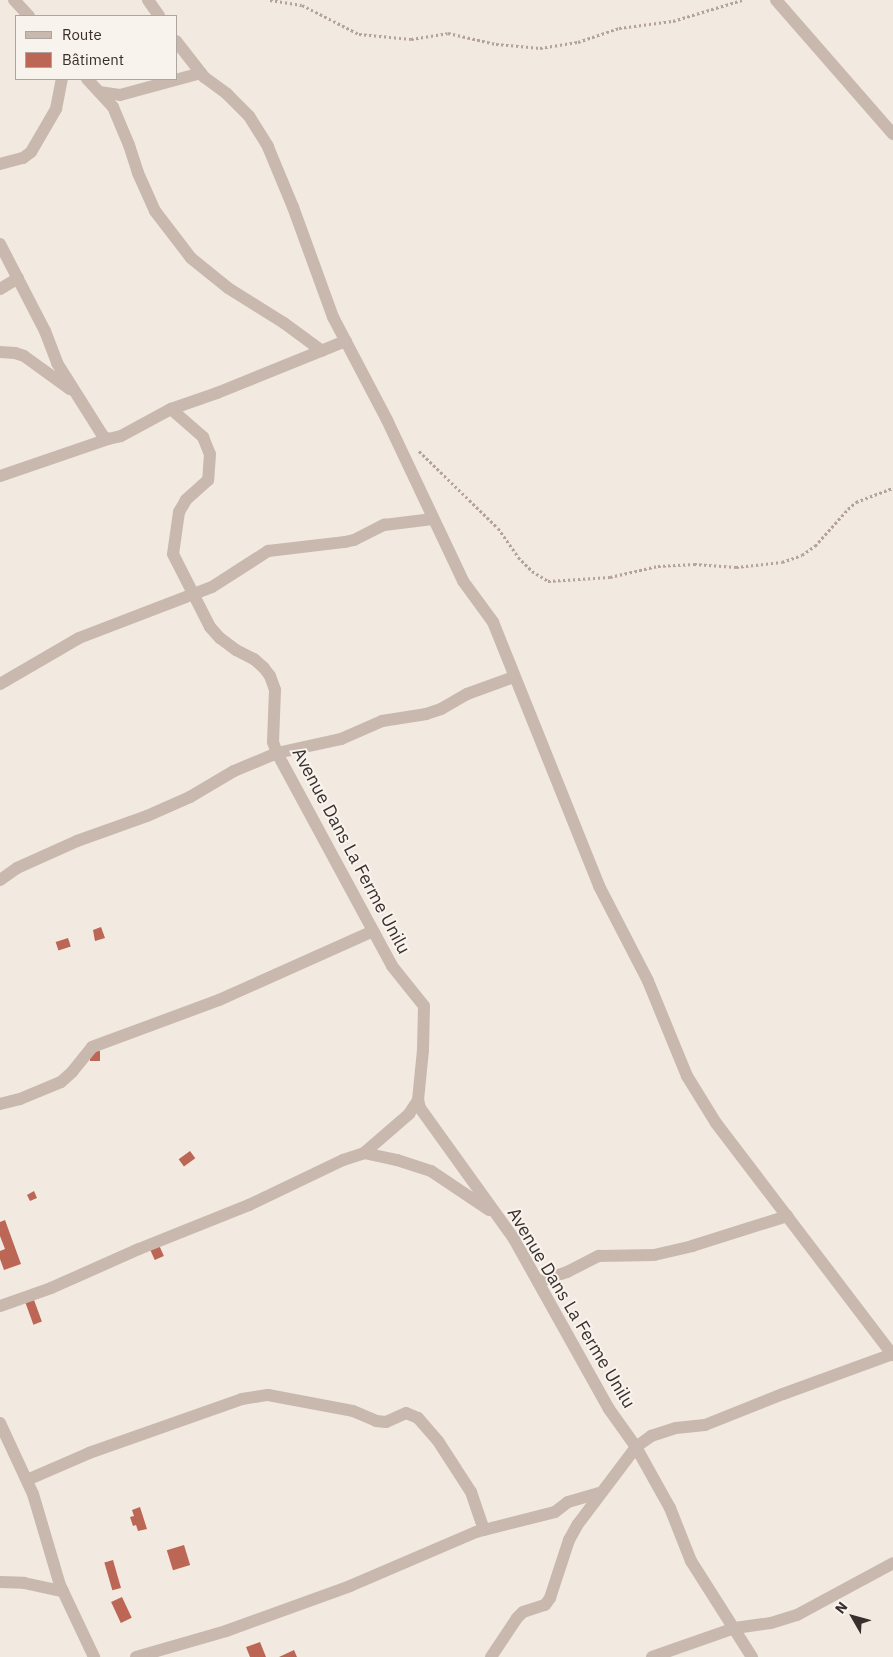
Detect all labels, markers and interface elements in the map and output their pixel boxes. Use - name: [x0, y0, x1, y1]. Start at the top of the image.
- legend: [15, 15, 178, 80]
- text: Route: [62, 25, 102, 44]
- text: Bâtiment: [62, 50, 124, 69]
- street label: Avenue Dans La Ferme Unilu: [287, 744, 415, 958]
- street label: Avenue Dans La Ferme Unilu: [502, 1204, 640, 1412]
- north arrow: [828, 1592, 878, 1642]
- text: N: [831, 1598, 851, 1617]

